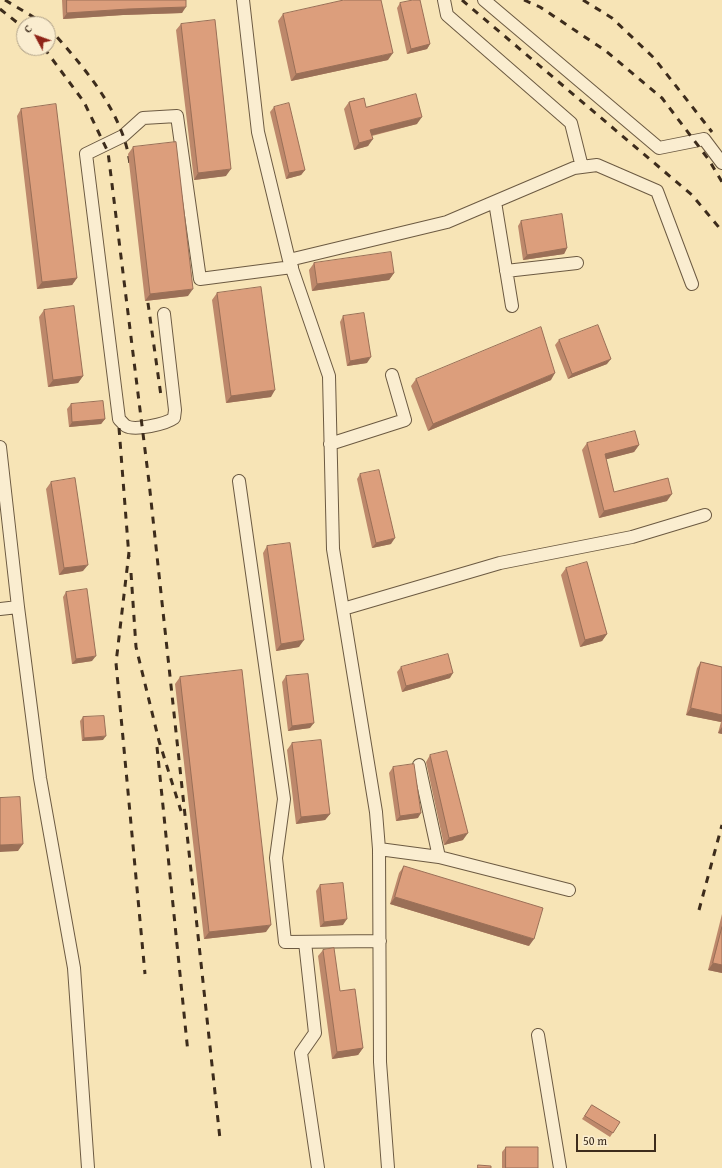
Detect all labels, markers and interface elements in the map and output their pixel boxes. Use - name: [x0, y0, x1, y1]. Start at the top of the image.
- north arrow: [16, 16, 56, 56]
- text: С: [20, 21, 36, 36]
- scale bar: [578, 1126, 658, 1152]
- text: 50 m: [583, 1132, 607, 1149]

